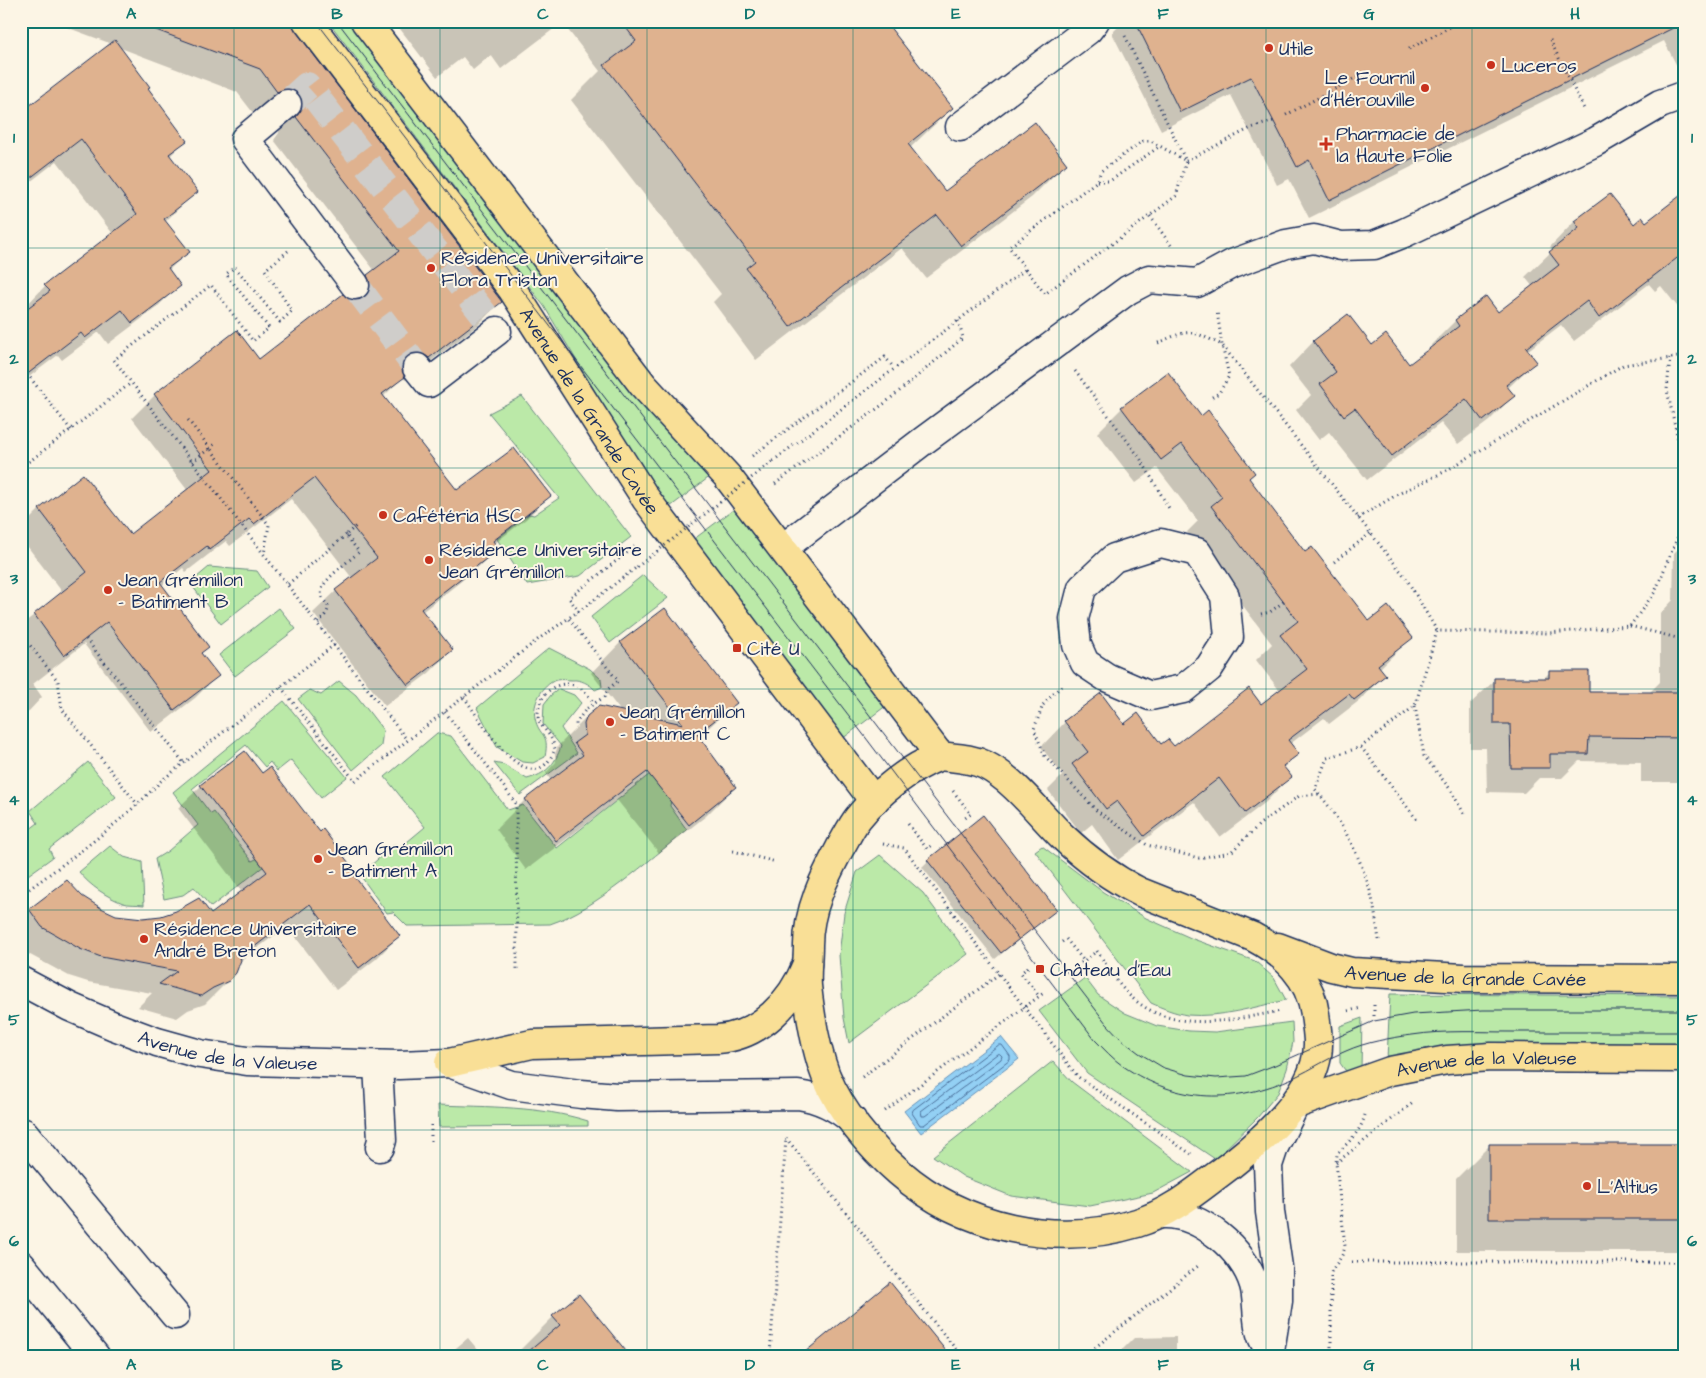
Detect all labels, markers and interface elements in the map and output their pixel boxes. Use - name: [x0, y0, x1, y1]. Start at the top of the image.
- text: A: [126, 3, 137, 25]
- text: B: [331, 3, 343, 25]
- text: C: [537, 3, 549, 25]
- text: D: [745, 3, 756, 25]
- text: E: [951, 3, 961, 25]
- text: F: [1157, 3, 1169, 25]
- text: G: [1363, 3, 1375, 25]
- text: H: [1570, 3, 1580, 25]
- place label: Utile: [1279, 36, 1314, 63]
- marker: Utile: [1263, 42, 1275, 54]
- place label: Luceros: [1501, 53, 1577, 80]
- marker: Luceros: [1485, 59, 1497, 71]
- place label: Le Fournil d'Hérouville: [1321, 65, 1415, 114]
- marker: Le Fournil d'Hérouville: [1419, 82, 1431, 94]
- place label: Pharmacie de la Haute Folie: [1336, 121, 1455, 170]
- text: 1: [13, 127, 16, 149]
- text: 1: [1691, 127, 1694, 149]
- marker: Pharmacie de la Haute Folie: [1320, 138, 1332, 150]
- place label: Résidence Universitaire Flora Tristan: [441, 245, 644, 294]
- marker: Résidence Universitaire Flora Tristan: [425, 262, 437, 274]
- street label: Avenue de la Grande Cavée: [512, 303, 665, 521]
- text: 2: [8, 348, 19, 370]
- text: 2: [1686, 348, 1697, 370]
- place label: Cafétéria HSC: [393, 503, 524, 530]
- marker: Cafétéria HSC: [377, 509, 389, 521]
- place label: Résidence Universitaire Jean Grémillon: [439, 537, 642, 586]
- marker: Résidence Universitaire Jean Grémillon: [423, 554, 435, 566]
- place label: Jean Grémillon - Batiment B: [118, 567, 243, 616]
- text: 3: [9, 568, 19, 590]
- text: 3: [1687, 568, 1697, 590]
- marker: Jean Grémillon - Batiment B: [102, 584, 114, 596]
- place label: Cité U: [747, 636, 800, 663]
- marker: Cité U: [731, 642, 743, 654]
- place label: Jean Grémillon - Batiment C: [620, 699, 745, 748]
- marker: Jean Grémillon - Batiment C: [604, 716, 616, 728]
- text: 4: [9, 789, 20, 811]
- text: 4: [1687, 789, 1698, 811]
- place label: Jean Grémillon - Batiment A: [328, 836, 453, 885]
- marker: Jean Grémillon - Batiment A: [312, 853, 324, 865]
- place label: Résidence Universitaire André Breton: [154, 916, 357, 965]
- marker: Résidence Universitaire André Breton: [138, 933, 150, 945]
- place label: Château d'Eau: [1050, 957, 1171, 984]
- street label: Avenue de la Grande Cavée: [1342, 959, 1586, 994]
- marker: Château d'Eau: [1034, 963, 1046, 975]
- text: 5: [8, 1009, 20, 1031]
- text: 5: [1686, 1009, 1698, 1031]
- street label: Avenue de la Valeuse: [134, 1024, 318, 1078]
- street label: Avenue de la Valeuse: [1394, 1045, 1577, 1085]
- place label: L'Altius: [1597, 1174, 1658, 1201]
- marker: L'Altius: [1581, 1180, 1593, 1192]
- text: 6: [9, 1230, 19, 1252]
- text: 6: [1687, 1230, 1697, 1252]
- text: A: [126, 1354, 137, 1376]
- text: B: [331, 1354, 343, 1376]
- text: C: [537, 1354, 549, 1376]
- text: D: [745, 1354, 756, 1376]
- text: E: [951, 1354, 961, 1376]
- text: F: [1157, 1354, 1169, 1376]
- text: G: [1363, 1354, 1375, 1376]
- text: H: [1570, 1354, 1580, 1376]

